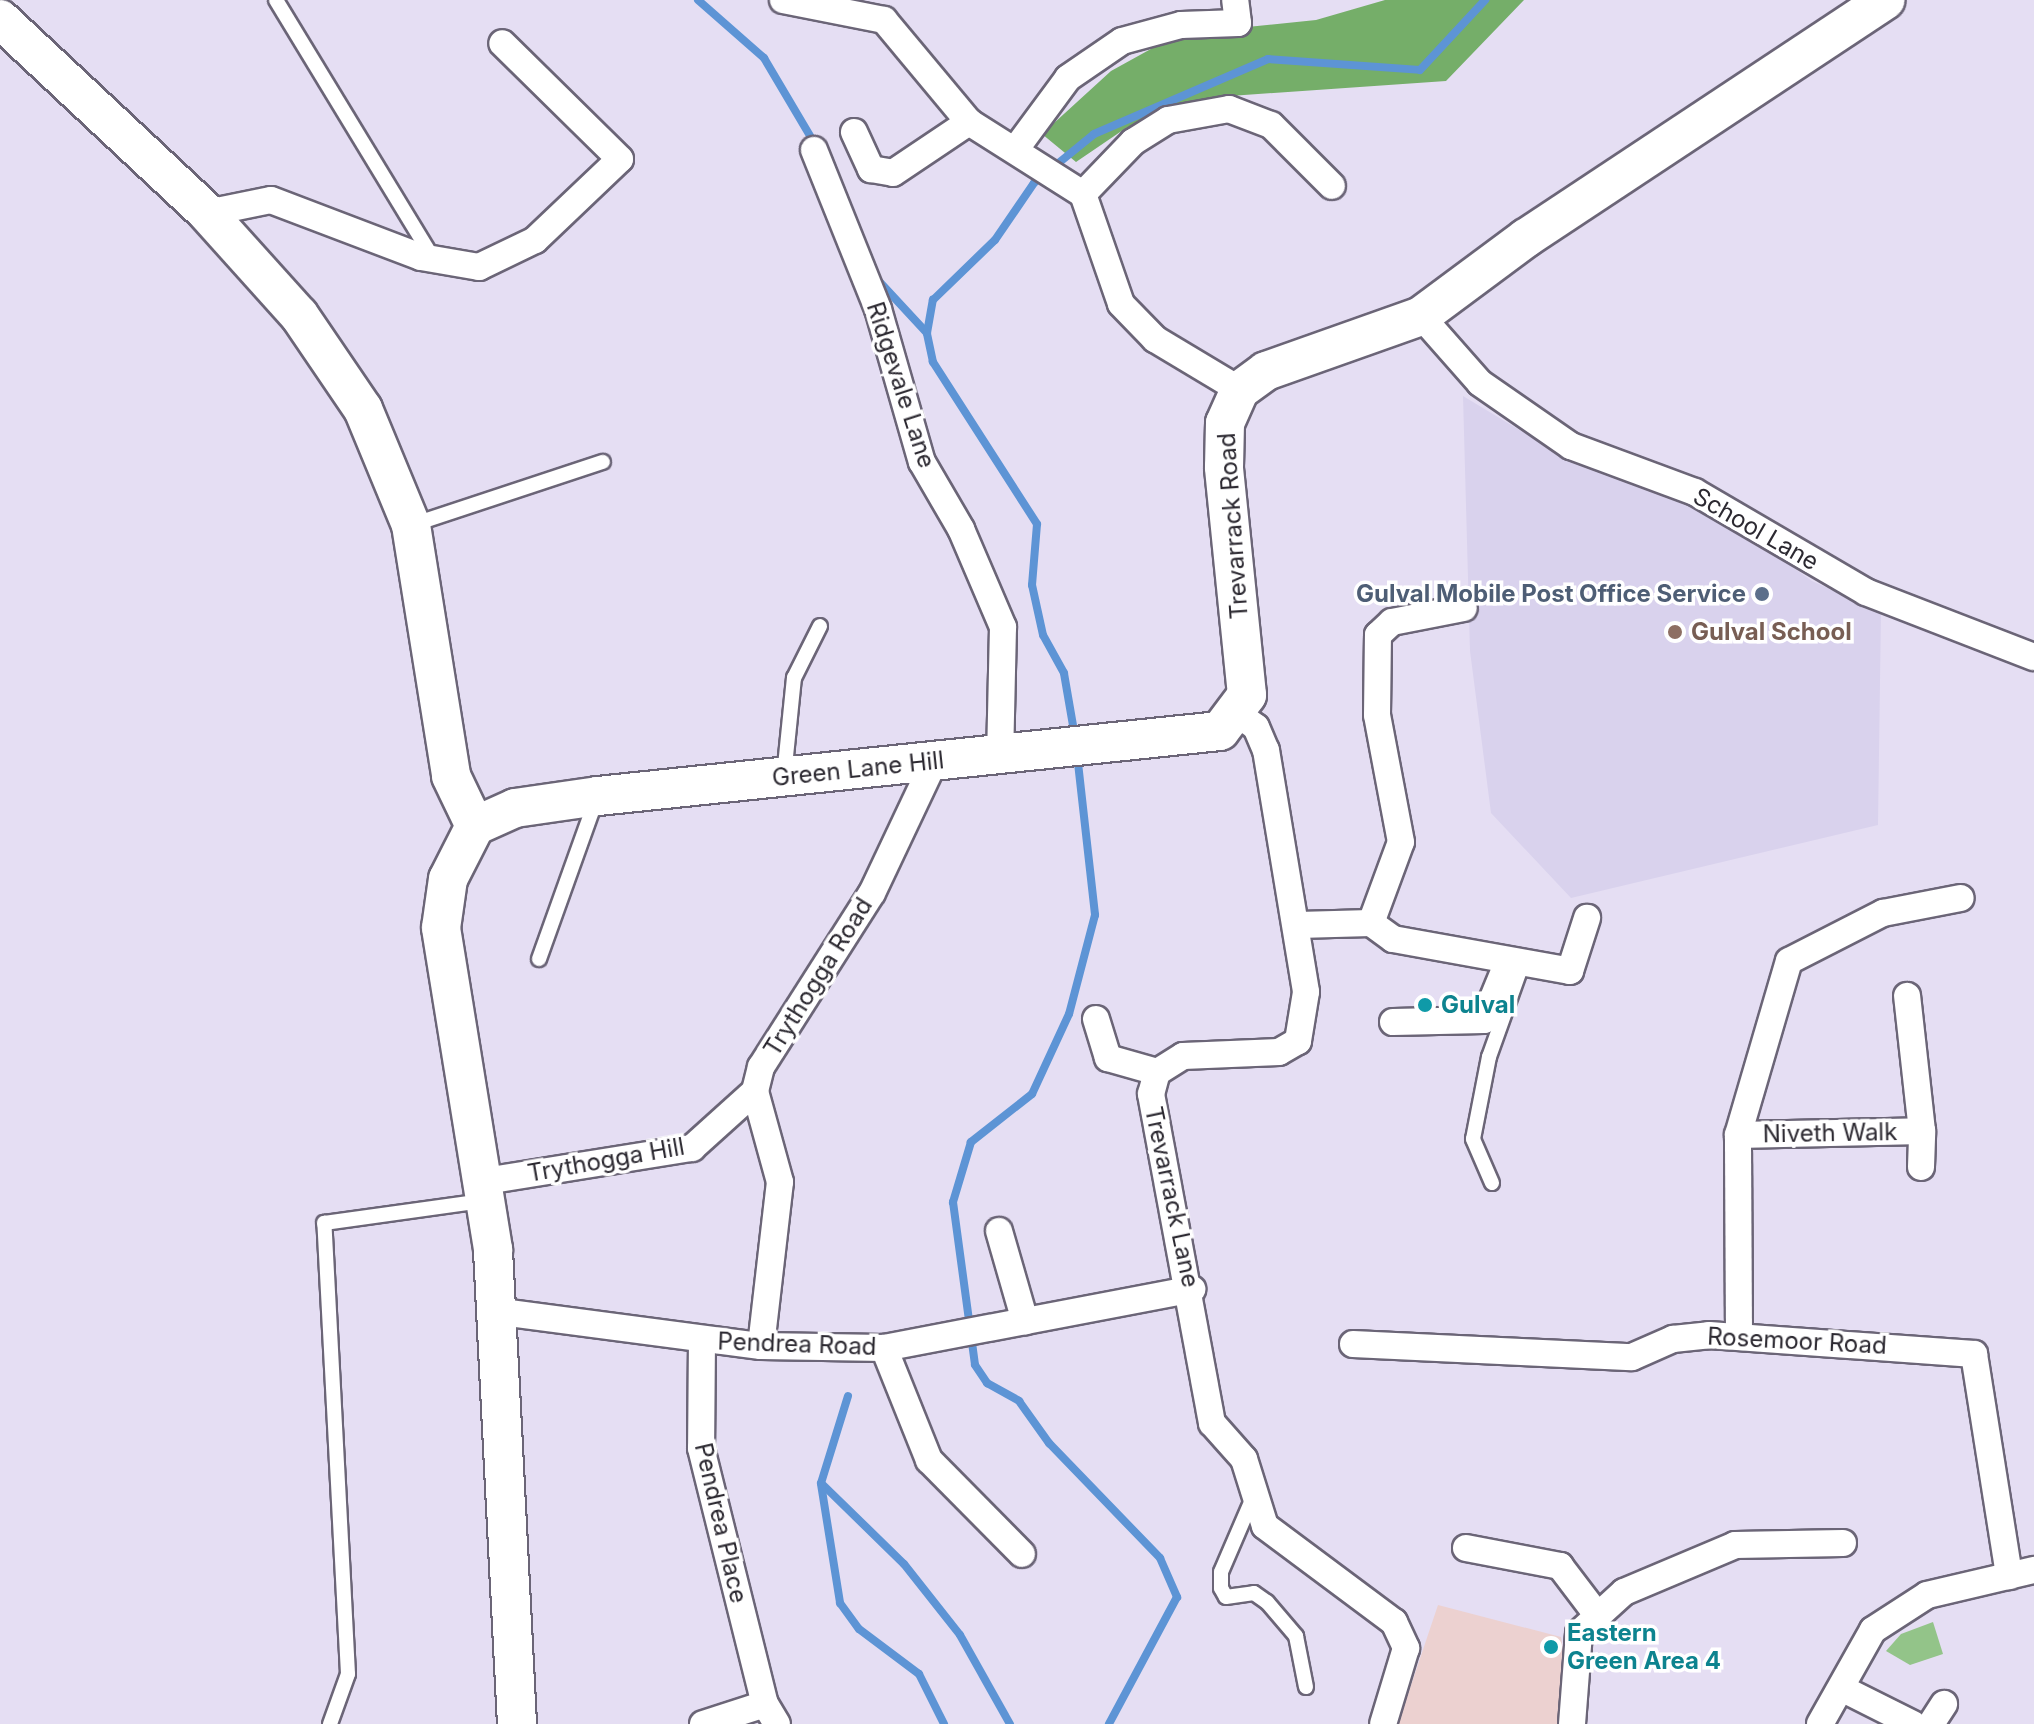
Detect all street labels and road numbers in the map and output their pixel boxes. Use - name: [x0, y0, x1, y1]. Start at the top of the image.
- street label: Ridgevale Lane: [861, 298, 941, 472]
- street label: Trevarrack Road: [1212, 432, 1254, 620]
- street label: School Lane: [1688, 482, 1824, 576]
- street label: Green Lane Hill: [771, 746, 945, 792]
- street label: Trythogga Road: [758, 892, 878, 1062]
- street label: Trevarrack Lane: [1139, 1104, 1205, 1290]
- street label: Niveth Walk: [1762, 1117, 1898, 1149]
- street label: Trythogga Hill: [525, 1132, 687, 1188]
- street label: Rosemoor Road: [1707, 1322, 1887, 1360]
- street label: Pendrea Road: [717, 1327, 877, 1361]
- street label: Pendrea Place: [689, 1440, 753, 1606]

